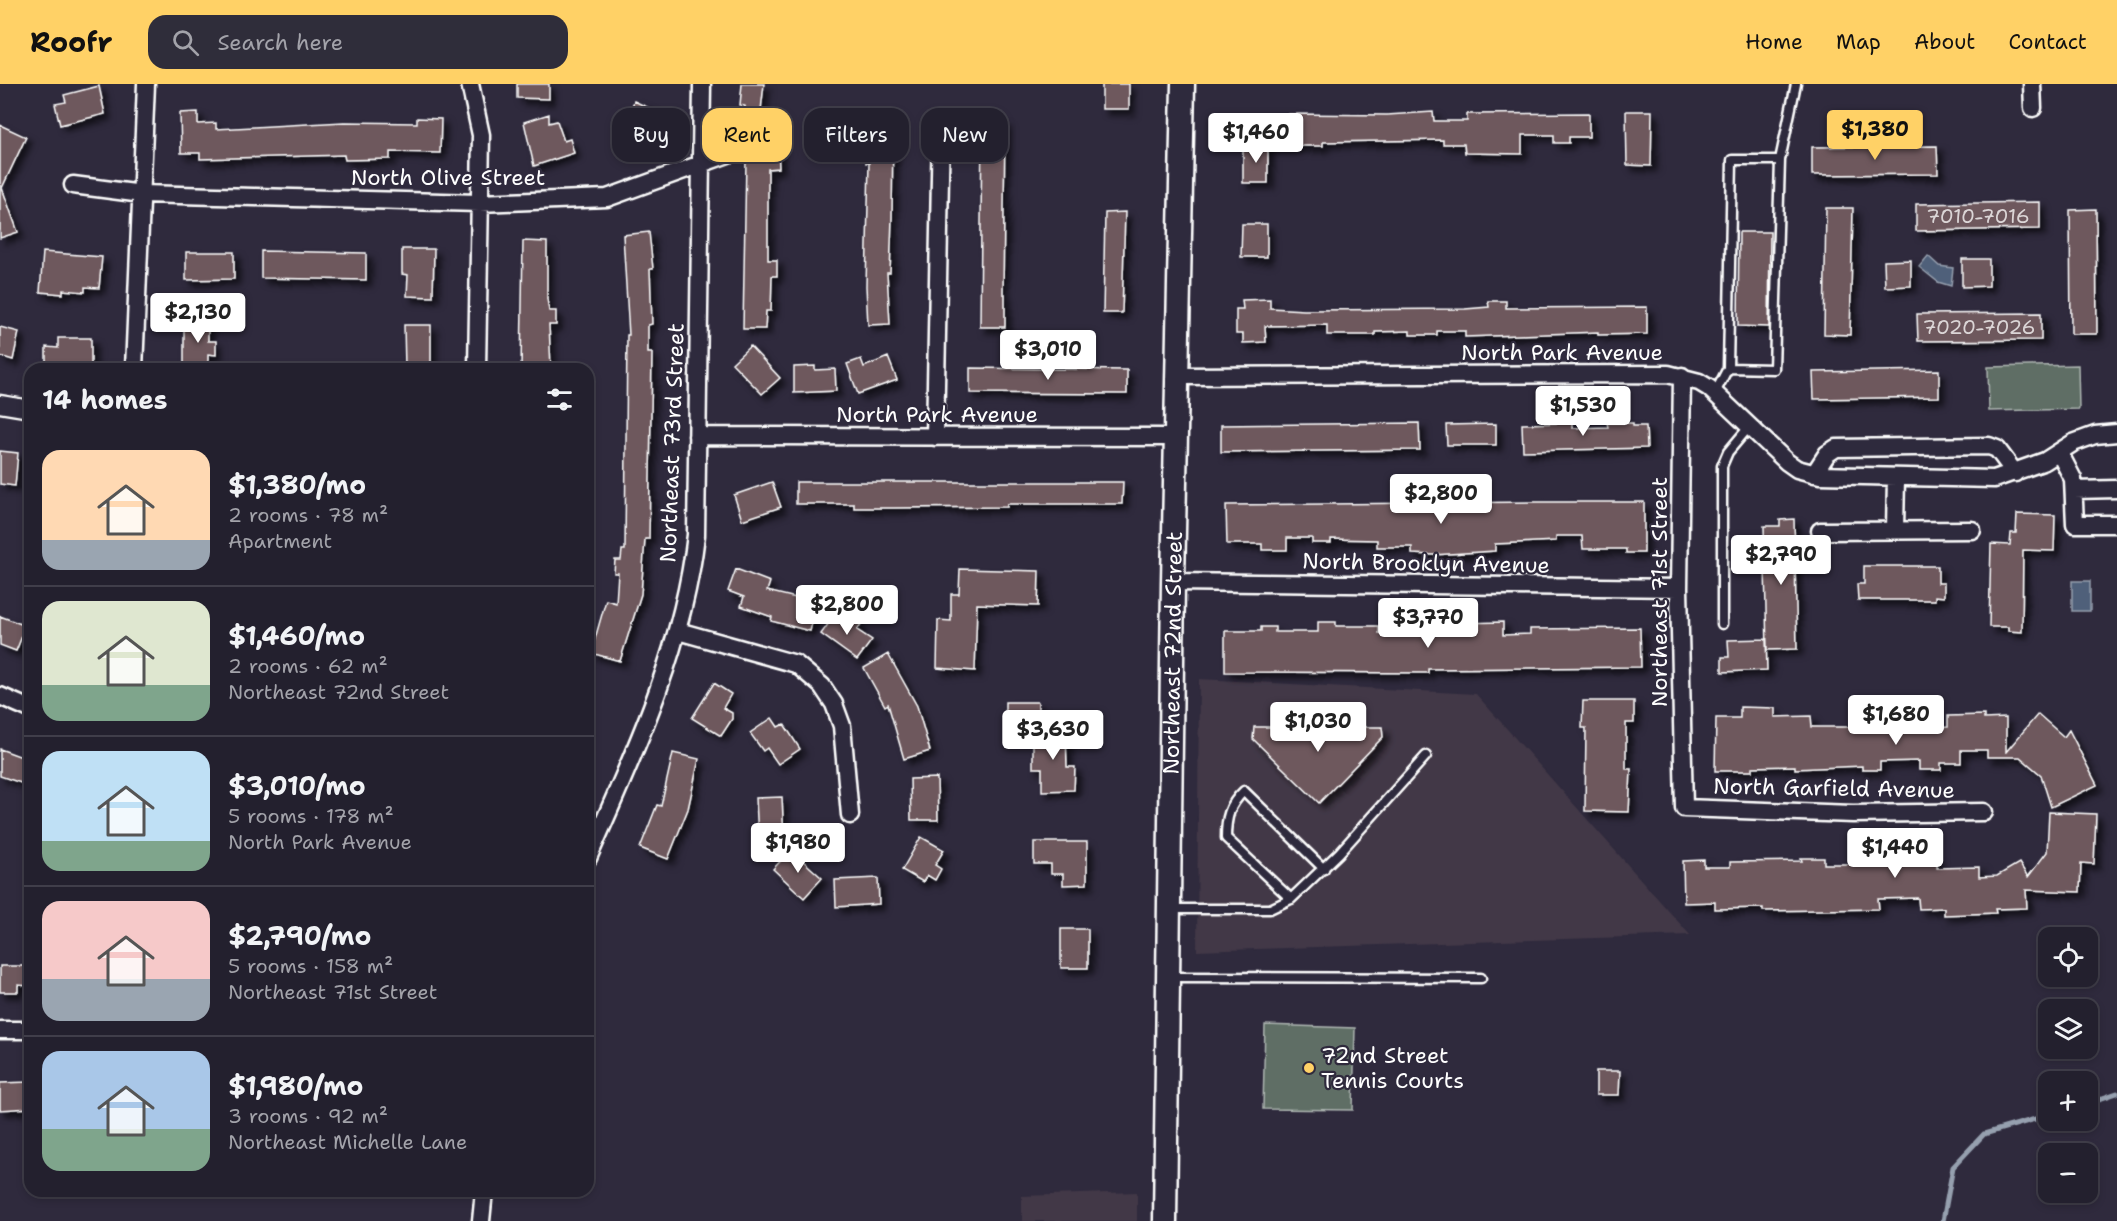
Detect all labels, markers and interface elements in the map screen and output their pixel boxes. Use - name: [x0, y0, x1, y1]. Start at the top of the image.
- search box: [148, 15, 568, 69]
- text: Roofr: [30, 23, 112, 61]
- icon: search: [169, 26, 202, 59]
- text: Search here: [217, 28, 343, 57]
- text: Home: [1745, 28, 1803, 56]
- text: Map: [1836, 28, 1881, 56]
- text: About: [1914, 28, 1975, 56]
- text: Contact: [2008, 28, 2087, 56]
- chip: Buy: [612, 108, 690, 162]
- chip: Rent: [702, 108, 792, 162]
- chip: Filters: [804, 108, 909, 162]
- chip: New: [921, 108, 1008, 162]
- pin: $1,380: [1826, 110, 1924, 161]
- pin: $1,460: [1207, 113, 1305, 164]
- text: $1,380: [1841, 116, 1909, 142]
- text: $1,460: [1222, 119, 1290, 145]
- street label: North Olive Street: [351, 163, 545, 192]
- house number: 7010-7016: [1926, 203, 2030, 229]
- pin: $2,130: [149, 293, 247, 344]
- text: $2,130: [164, 299, 232, 325]
- house number: 7020-7026: [1922, 314, 2036, 340]
- street label: Northeast 73rd Street: [653, 323, 691, 563]
- pin: $3,010: [999, 330, 1097, 381]
- text: $3,010: [1014, 336, 1082, 362]
- street label: North Park Avenue: [1461, 338, 1663, 367]
- text: 14 homes: [42, 382, 168, 417]
- icon: filters: [543, 383, 576, 416]
- pin: $1,530: [1534, 386, 1632, 437]
- text: $1,530: [1550, 392, 1616, 418]
- street label: North Park Avenue: [836, 400, 1038, 429]
- text: $1,380/mo: [228, 467, 366, 502]
- icon: home: [90, 474, 162, 546]
- pin: $2,800: [1392, 474, 1490, 525]
- street label: Northeast 71st Street: [1645, 477, 1674, 707]
- text: $2,800: [1404, 480, 1478, 506]
- text: 2 rooms · 78 m²: [228, 502, 388, 528]
- text: Apartment: [228, 528, 332, 554]
- street label: Northeast 72nd Street: [1156, 531, 1189, 775]
- pin: $2,790: [1732, 535, 1830, 586]
- text: $2,790: [1745, 541, 1817, 567]
- street label: North Brooklyn Avenue: [1302, 546, 1550, 580]
- pin: $2,800: [798, 585, 896, 636]
- text: $2,800: [810, 591, 884, 617]
- pin: $3,770: [1379, 598, 1477, 649]
- text: $3,770: [1392, 604, 1464, 630]
- text: $1,460/mo: [228, 618, 365, 653]
- icon: home: [90, 625, 162, 697]
- text: 2 rooms · 62 m²: [228, 653, 388, 679]
- text: Northeast 72nd Street: [228, 679, 449, 705]
- pin: $1,680: [1847, 695, 1945, 746]
- text: $1,680: [1862, 701, 1930, 727]
- pin: $1,030: [1269, 702, 1367, 753]
- text: $1,030: [1284, 708, 1352, 734]
- pin: $3,630: [1004, 710, 1102, 761]
- text: $3,630: [1016, 716, 1090, 742]
- text: $3,010/mo: [228, 768, 366, 803]
- street label: North Garfield Avenue: [1713, 771, 1955, 805]
- icon: home: [90, 775, 162, 847]
- text: 5 rooms · 178 m²: [228, 803, 394, 829]
- pin: $1,980: [749, 823, 847, 874]
- pin: $1,440: [1846, 828, 1944, 879]
- text: North Park Avenue: [228, 829, 412, 855]
- text: $1,980: [765, 829, 831, 855]
- text: $1,440: [1861, 834, 1929, 860]
- text: $2,790/mo: [228, 918, 371, 953]
- icon: home: [90, 925, 162, 997]
- map controls: [2038, 927, 2098, 1203]
- button: locate: [2038, 927, 2098, 987]
- text: 5 rooms · 158 m²: [228, 953, 393, 979]
- text: Northeast 71st Street: [228, 979, 437, 1005]
- button: layers: [2038, 999, 2098, 1059]
- place label: 72nd Street Tennis Courts: [1321, 1041, 1464, 1095]
- marker: 72nd Street Tennis Courts: [1302, 1061, 1316, 1075]
- text: $1,980/mo: [228, 1068, 363, 1103]
- button: +: [2038, 1071, 2098, 1131]
- icon: home: [90, 1075, 162, 1147]
- text: 3 rooms · 92 m²: [228, 1103, 388, 1129]
- text: Northeast Michelle Lane: [228, 1129, 467, 1155]
- button: −: [2038, 1143, 2098, 1203]

